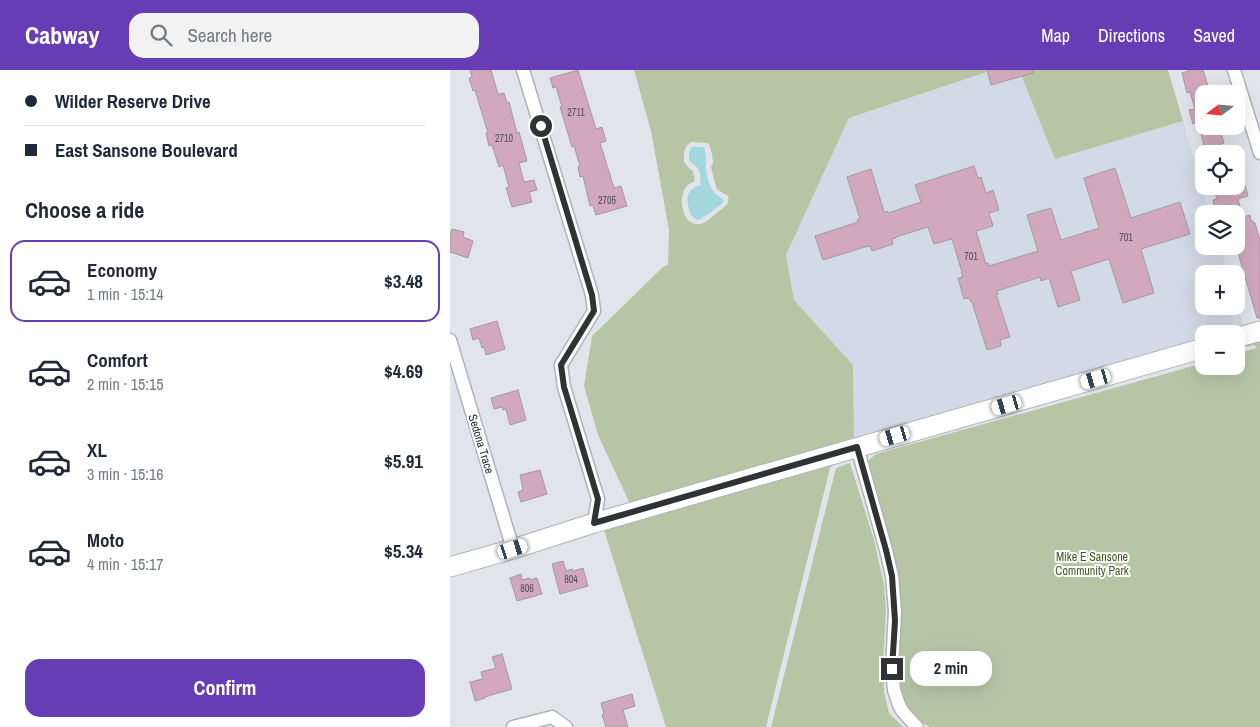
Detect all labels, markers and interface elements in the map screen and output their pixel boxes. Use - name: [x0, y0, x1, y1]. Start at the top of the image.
- search box: [129, 13, 479, 58]
- text: Cabway: [25, 19, 99, 51]
- icon: search: [147, 21, 175, 49]
- text: Search here: [187, 22, 272, 48]
- text: Map: [1041, 23, 1070, 48]
- text: Directions: [1098, 23, 1165, 48]
- text: Saved: [1193, 23, 1235, 48]
- north arrow: [1195, 85, 1245, 135]
- map controls: [1195, 85, 1245, 375]
- text: Wilder Reserve Drive: [55, 88, 211, 114]
- house number: 2711: [567, 106, 585, 119]
- route start: [530, 115, 552, 137]
- house number: 2710: [495, 132, 514, 145]
- text: East Sansone Boulevard: [55, 137, 238, 163]
- button: locate: [1195, 145, 1245, 195]
- house number: 2705: [598, 194, 617, 207]
- text: Choose a ride: [25, 195, 144, 225]
- button: layers: [1195, 205, 1245, 255]
- house number: 701: [1119, 231, 1133, 244]
- house number: 701: [964, 250, 978, 263]
- text: Economy: [87, 257, 157, 283]
- icon: car: [27, 259, 72, 304]
- button: +: [1195, 265, 1245, 315]
- text: $3.48: [384, 268, 423, 294]
- text: 1 min · 15:14: [87, 283, 164, 305]
- button: −: [1195, 325, 1245, 375]
- text: Comfort: [87, 347, 148, 373]
- icon: car: [27, 349, 72, 394]
- text: $4.69: [384, 358, 423, 384]
- car: [1079, 368, 1112, 390]
- text: 2 min · 15:15: [87, 373, 164, 395]
- car: [990, 394, 1023, 416]
- street label: Sedona Trace: [464, 412, 498, 476]
- car: [878, 425, 911, 447]
- text: XL: [87, 437, 107, 463]
- icon: car: [27, 439, 72, 484]
- text: $5.91: [384, 448, 423, 474]
- text: 3 min · 15:16: [87, 463, 164, 485]
- text: Moto: [87, 527, 124, 553]
- icon: car: [27, 529, 72, 574]
- car: [496, 537, 529, 561]
- text: $5.34: [384, 538, 423, 564]
- park label: Mike E Sansone Community Park: [1055, 549, 1129, 579]
- text: 4 min · 15:17: [87, 553, 164, 575]
- house number: 804: [564, 573, 578, 586]
- house number: 806: [520, 582, 534, 595]
- callout: 2 min: [910, 652, 992, 686]
- text: 2 min: [934, 657, 968, 679]
- route end: [881, 658, 903, 680]
- button: Confirm: [25, 659, 425, 717]

